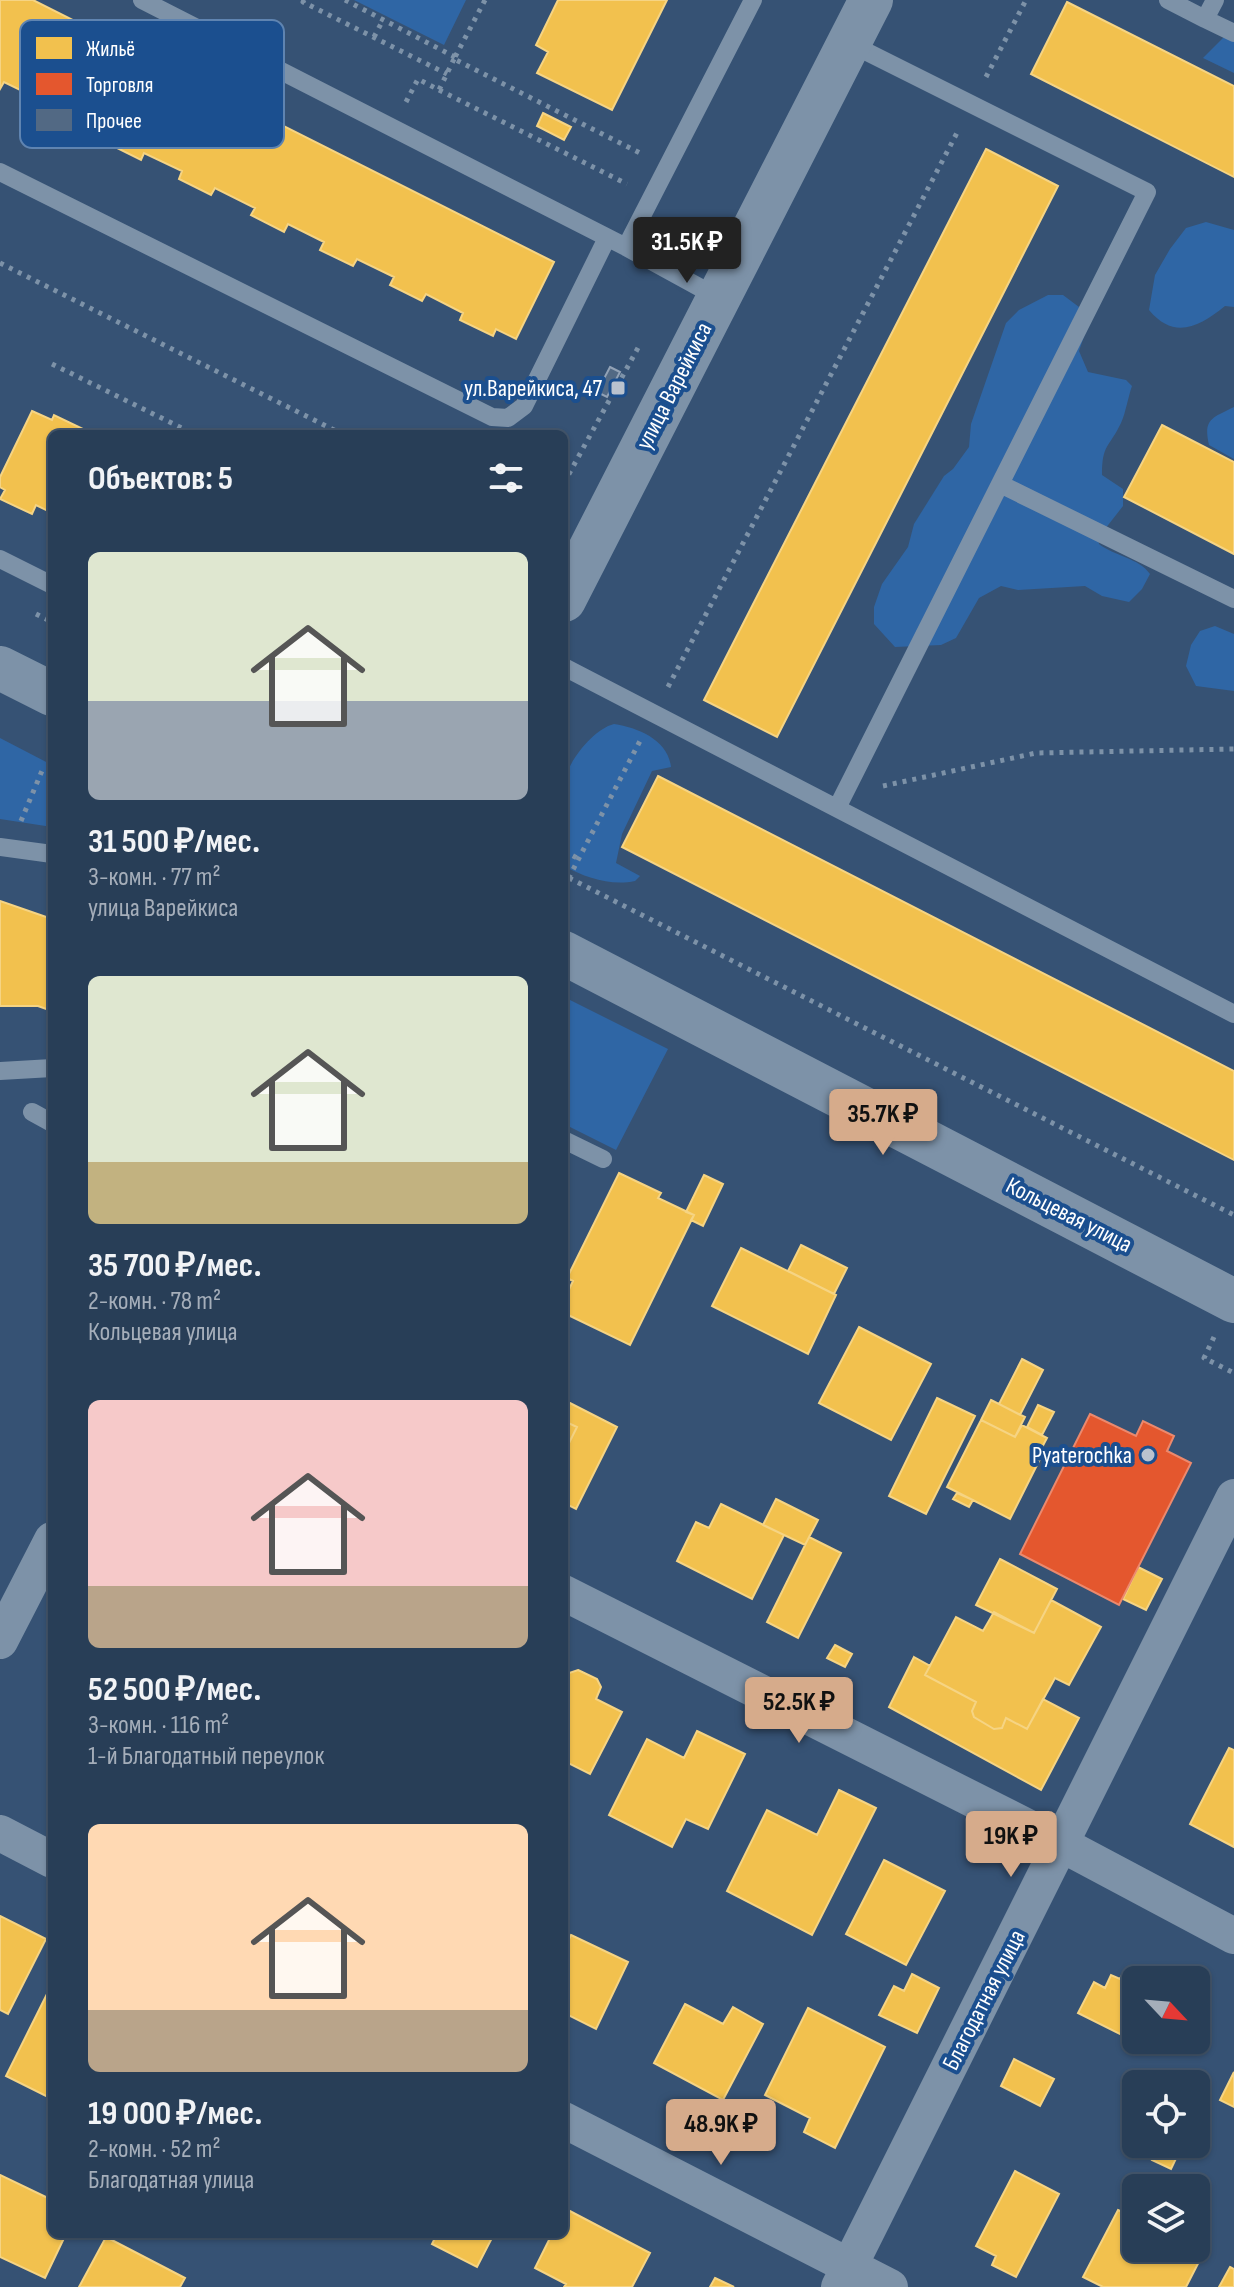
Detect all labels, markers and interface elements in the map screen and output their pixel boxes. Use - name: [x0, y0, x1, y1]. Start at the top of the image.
- legend: [20, 20, 284, 148]
- text: Жильё: [86, 36, 135, 63]
- text: Торговля: [86, 72, 153, 99]
- text: Прочее: [86, 108, 142, 135]
- pin: 31.5K ₽: [613, 217, 761, 285]
- text: 31.5K ₽: [651, 227, 723, 258]
- street label: улица Варейкиса: [630, 318, 718, 454]
- place label: ул.Варейкиса, 47: [464, 374, 602, 403]
- marker: ул.Варейкиса, 47: [609, 379, 627, 397]
- icon: filters: [484, 456, 528, 500]
- text: Объектов: 5: [88, 458, 233, 499]
- icon: home: [236, 604, 380, 748]
- text: 31 500 ₽/мес.: [88, 821, 260, 862]
- text: 3-комн. · 77 m²: [88, 862, 220, 893]
- text: улица Варейкиса: [88, 893, 238, 924]
- icon: home: [236, 1028, 380, 1172]
- pin: 35.7K ₽: [809, 1089, 957, 1157]
- text: 35.7K ₽: [847, 1099, 919, 1130]
- street label: Кольцевая улица: [1001, 1171, 1137, 1259]
- text: 35 700 ₽/мес.: [88, 1245, 261, 1286]
- text: 2-комн. · 78 m²: [88, 1286, 221, 1317]
- text: Кольцевая улица: [88, 1317, 237, 1348]
- place label: Pyaterochka: [1032, 1441, 1132, 1470]
- marker: Pyaterochka: [1139, 1446, 1157, 1464]
- icon: home: [236, 1452, 380, 1596]
- text: 52 500 ₽/мес.: [88, 1669, 261, 1710]
- pin: 52.5K ₽: [725, 1677, 873, 1745]
- text: 52.5K ₽: [763, 1687, 835, 1718]
- text: 3-комн. · 116 m²: [88, 1710, 229, 1741]
- text: 1-й Благодатный переулок: [88, 1741, 324, 1772]
- pin: 19K ₽: [955, 1811, 1067, 1879]
- text: 19K ₽: [984, 1821, 1038, 1852]
- icon: home: [236, 1876, 380, 2020]
- street label: Благодатная улица: [936, 1925, 1032, 2075]
- north arrow: [1122, 1966, 1210, 2054]
- map controls: [1122, 1966, 1210, 2262]
- button: locate: [1122, 2070, 1210, 2158]
- text: 19 000 ₽/мес.: [88, 2093, 262, 2134]
- pin: 48.9K ₽: [647, 2099, 795, 2167]
- text: 48.9K ₽: [684, 2109, 758, 2140]
- text: 2-комн. · 52 m²: [88, 2134, 221, 2165]
- text: Благодатная улица: [88, 2165, 254, 2196]
- button: layers: [1122, 2174, 1210, 2262]

